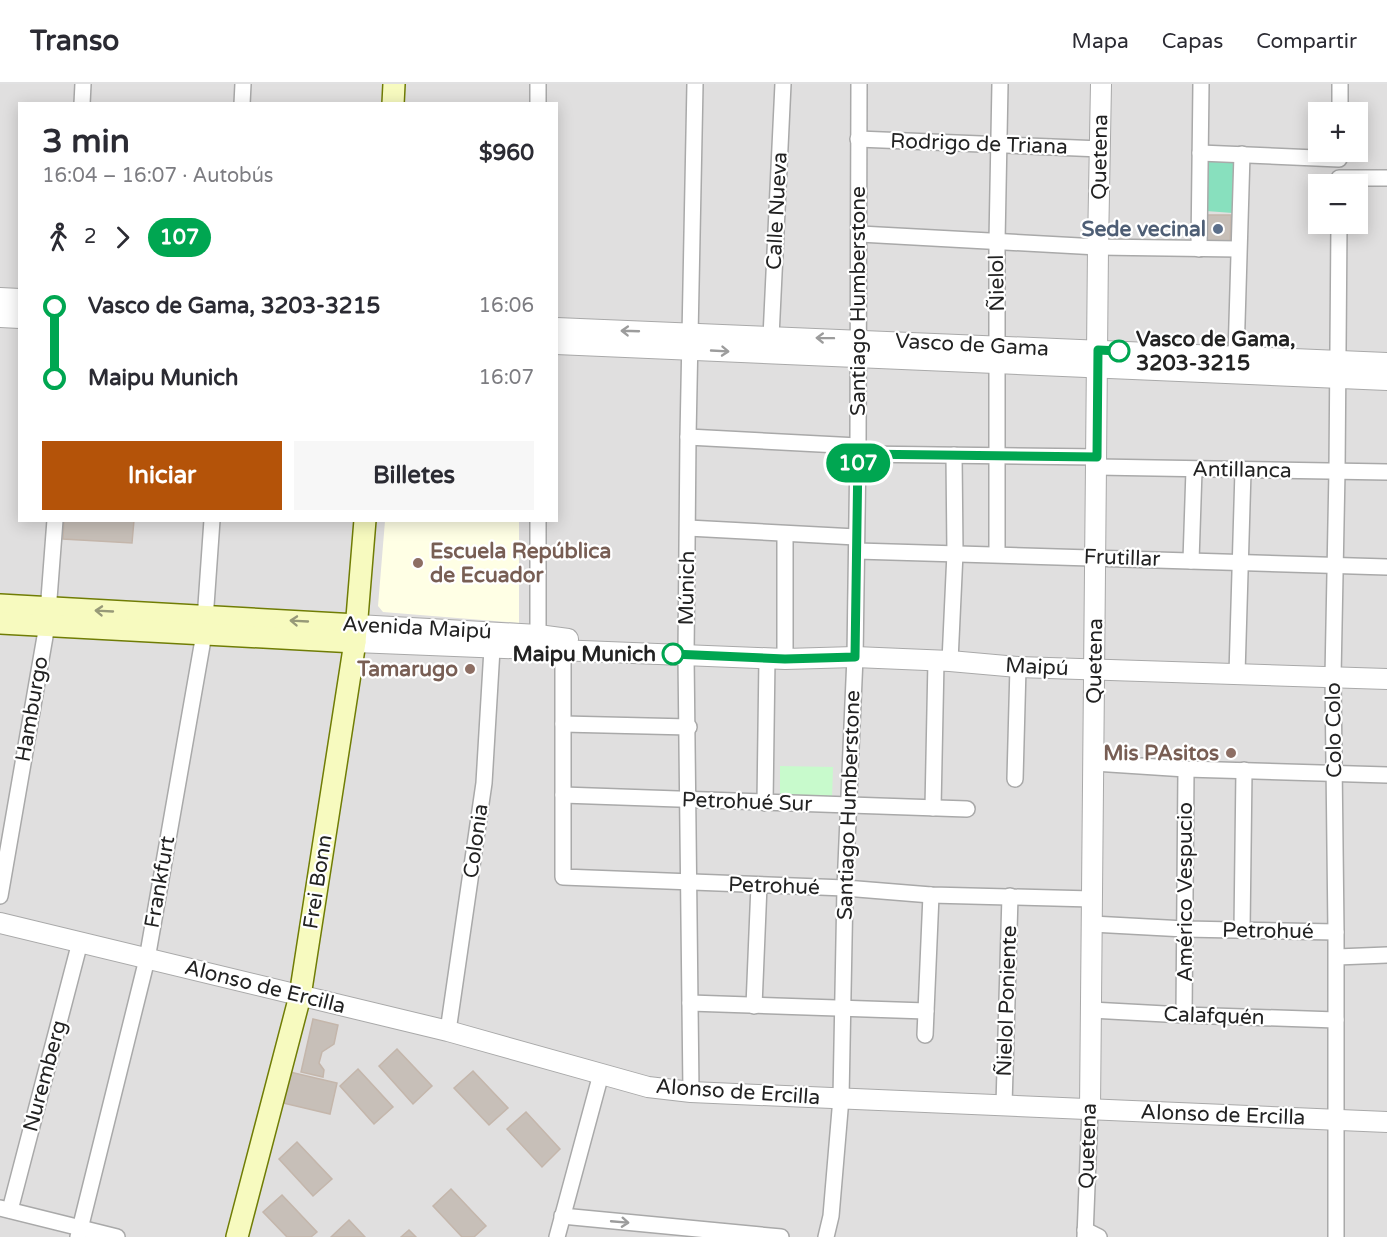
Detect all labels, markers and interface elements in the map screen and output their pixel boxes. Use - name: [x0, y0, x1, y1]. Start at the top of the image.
- text: Transo: [30, 24, 119, 58]
- text: Mapa: [1072, 29, 1129, 54]
- text: Capas: [1162, 29, 1223, 54]
- text: Compartir: [1256, 29, 1357, 54]
- map controls: [1308, 102, 1368, 234]
- button: +: [1308, 102, 1368, 162]
- street label: Quetena: [1087, 114, 1113, 200]
- text: 3 min: [42, 122, 130, 161]
- street label: Rodrigo de Triana: [890, 128, 1068, 160]
- text: $960: [479, 140, 534, 166]
- street label: Calle Nueva: [761, 151, 793, 271]
- text: 16:04 – 16:07 · Autobús: [42, 164, 273, 188]
- button: −: [1308, 174, 1368, 234]
- street label: Santiago Humberstone: [846, 186, 871, 416]
- place label: Sede vecinal: [1081, 217, 1206, 242]
- icon: walk: [42, 221, 75, 254]
- icon: forward: [106, 221, 139, 254]
- marker: Sede vecinal: [1211, 222, 1225, 236]
- text: 2: [84, 225, 97, 249]
- text: 107: [160, 225, 199, 250]
- street label: Ñielol: [984, 254, 1010, 312]
- text: Vasco de Gama, 3203-3215: [88, 293, 380, 319]
- text: 16:06: [479, 294, 534, 318]
- one-way arrow: [621, 325, 641, 336]
- place label: Vasco de Gama, 3203-3215: [1136, 327, 1295, 376]
- street label: Vasco de Gama: [894, 328, 1050, 362]
- one-way arrow: [816, 333, 836, 344]
- marker: Vasco de Gama, 3203-3215: [1108, 340, 1130, 362]
- one-way arrow: [709, 345, 729, 356]
- text: Maipu Munich: [88, 365, 238, 391]
- text: 16:07: [479, 366, 534, 390]
- button: Iniciar: [42, 441, 282, 510]
- button: Billetes: [294, 441, 534, 510]
- line badge: 107: [824, 444, 892, 482]
- text: 107: [838, 451, 878, 476]
- street label: Antillanca: [1192, 457, 1292, 483]
- place label: Escuela República de Ecuador: [430, 539, 611, 588]
- street label: Frutillar: [1083, 544, 1161, 572]
- street label: Múnich: [674, 550, 700, 626]
- marker: Escuela República de Ecuador: [411, 556, 425, 570]
- one-way arrow: [94, 605, 114, 616]
- street label: Avenida Maipú: [342, 612, 492, 644]
- one-way arrow: [289, 616, 309, 627]
- street label: Quetena: [1082, 618, 1108, 704]
- place label: Maipu Munich: [512, 642, 656, 667]
- marker: Maipu Munich: [662, 643, 684, 665]
- street label: Maipú: [1005, 653, 1069, 681]
- street label: Hamburgo: [10, 654, 54, 764]
- place label: Tamarugo: [356, 657, 458, 682]
- marker: Tamarugo: [463, 662, 477, 676]
- street label: Colo Colo: [1321, 682, 1347, 778]
- street label: Santiago Humberstone: [832, 690, 866, 920]
- place label: Mis PAsitos: [1103, 741, 1219, 766]
- marker: Mis PAsitos: [1224, 746, 1238, 760]
- street label: Petrohué Sur: [681, 787, 813, 817]
- street label: Colonia: [458, 802, 494, 880]
- street label: Américo Vespucio: [1173, 802, 1198, 982]
- street label: Frei Bonn: [298, 833, 338, 931]
- street label: Frankfurt: [140, 834, 180, 930]
- street label: Petrohué: [728, 872, 820, 900]
- street label: Petrohué: [1222, 918, 1314, 944]
- street label: Ñielol Poniente: [992, 925, 1022, 1077]
- street label: Alonso de Ercilla: [182, 955, 348, 1019]
- street label: Calafquén: [1163, 1002, 1265, 1030]
- street label: Nuremberg: [18, 1018, 72, 1134]
- street label: Alonso de Ercilla: [655, 1074, 821, 1110]
- street label: Alonso de Ercilla: [1140, 1100, 1306, 1130]
- street label: Quetena: [1074, 1103, 1102, 1189]
- one-way arrow: [609, 1217, 629, 1228]

